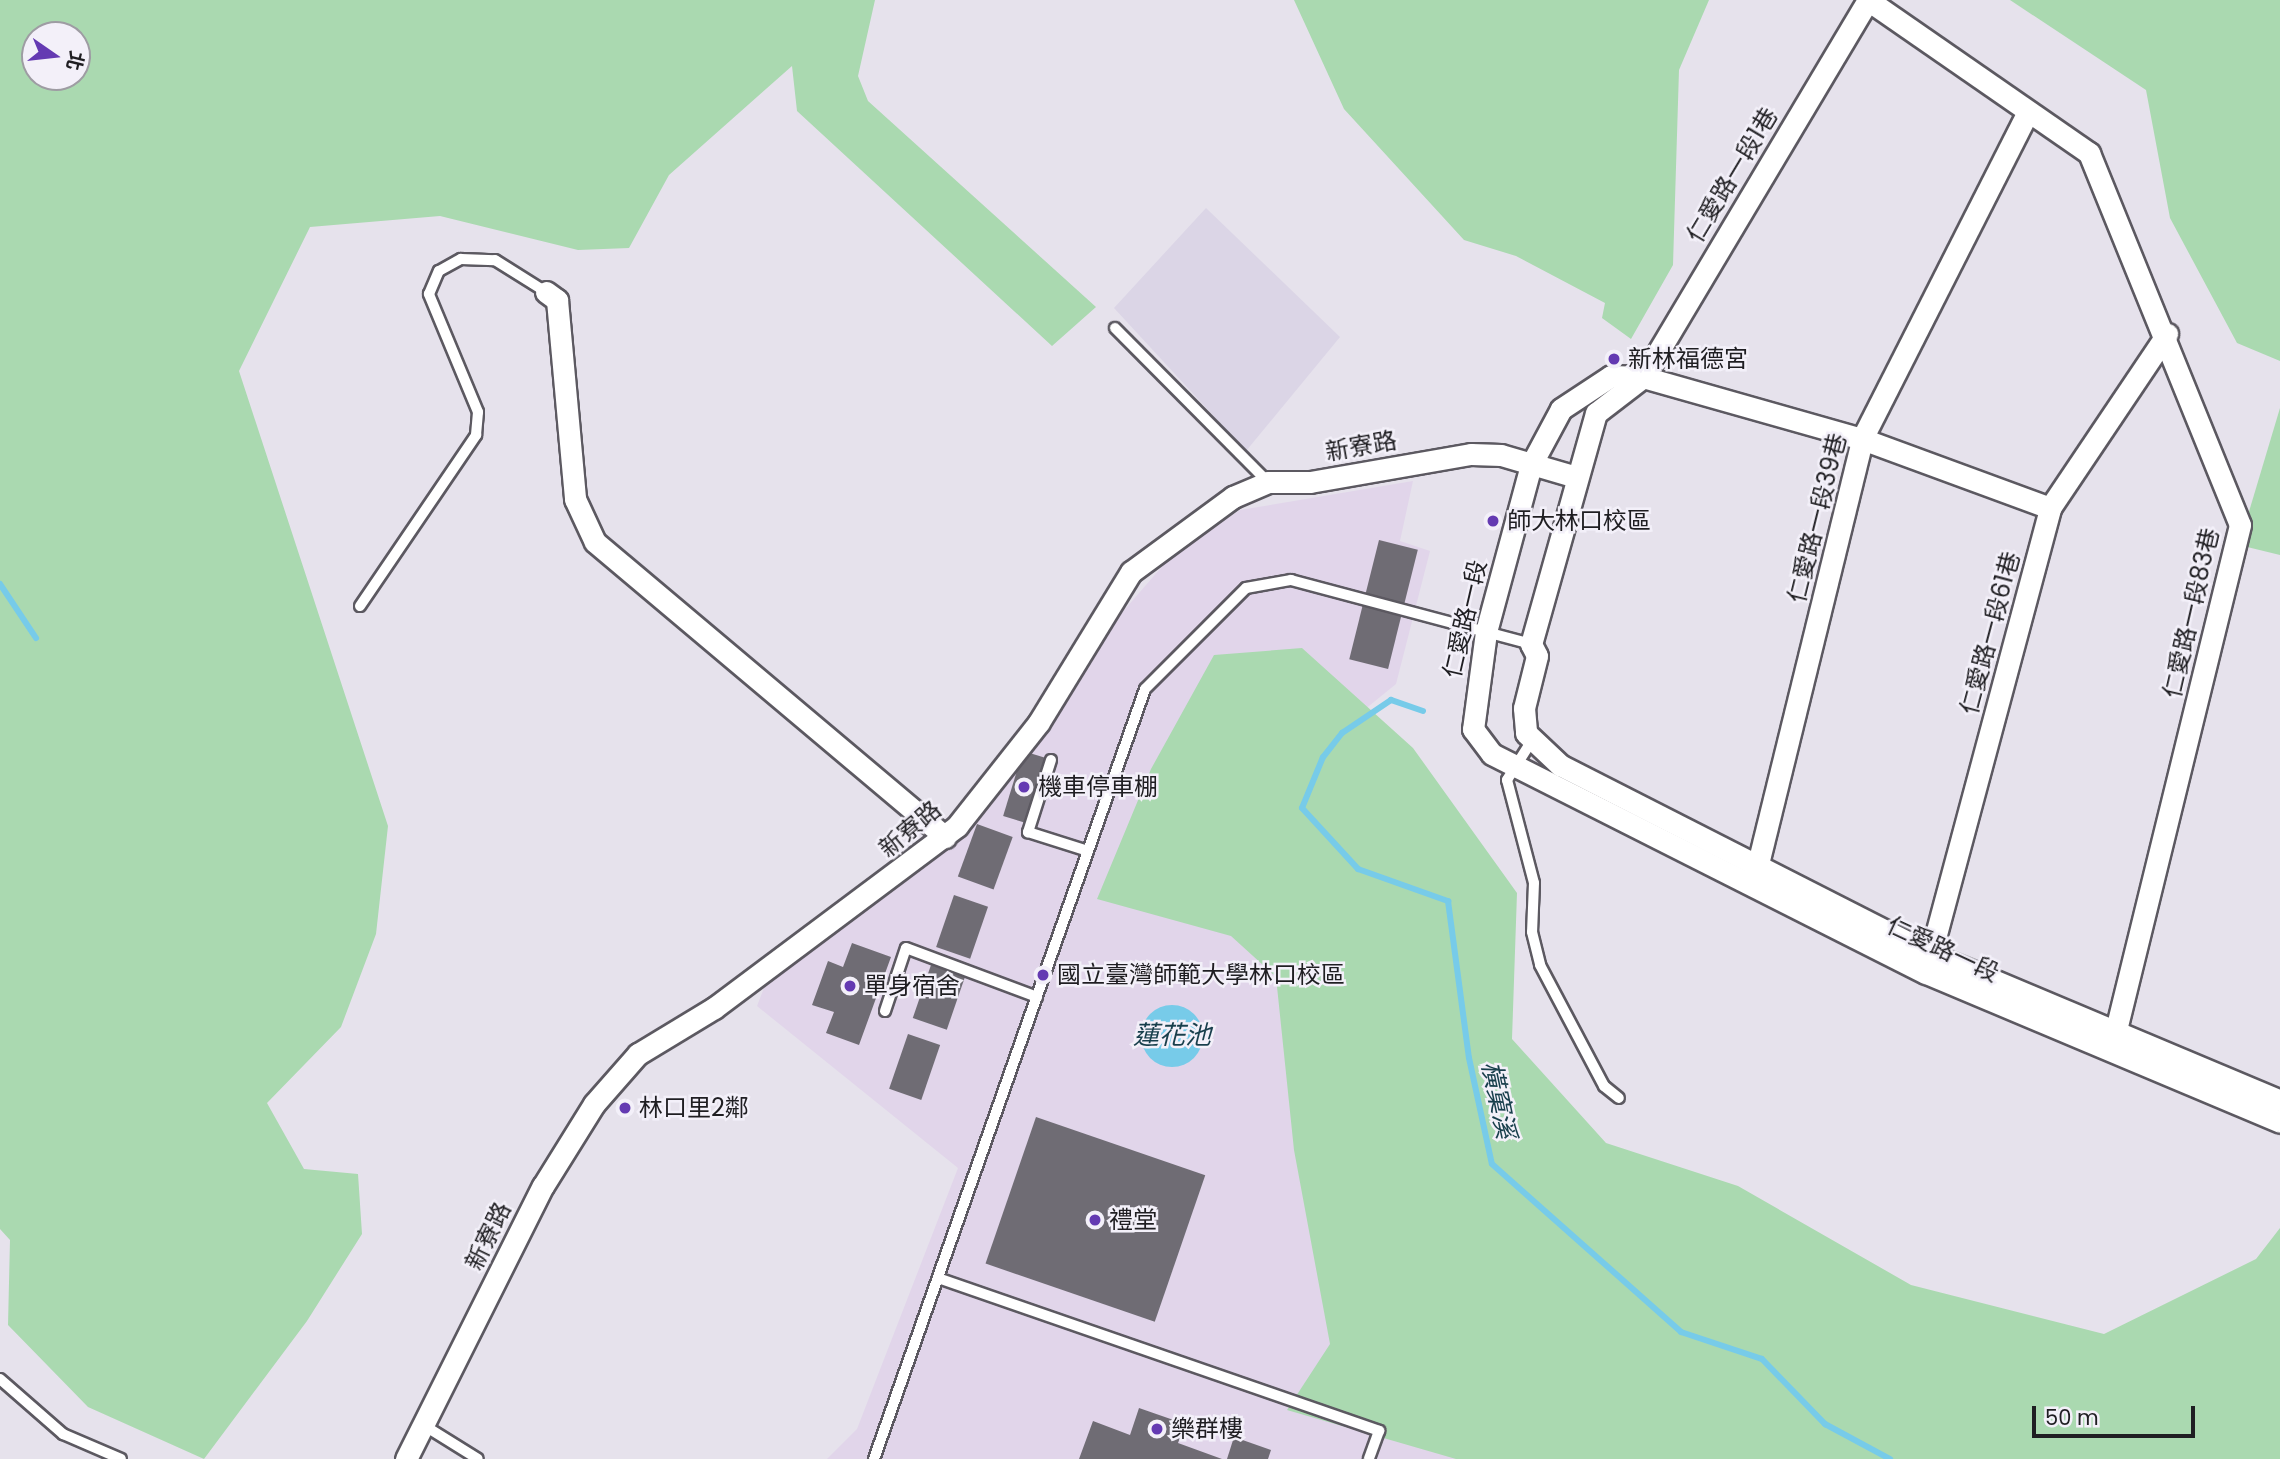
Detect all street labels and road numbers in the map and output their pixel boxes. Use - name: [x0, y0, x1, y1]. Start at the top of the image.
- street label: 仁愛路一段1巷: [1681, 103, 1783, 247]
- street label: 新寮路: [1323, 426, 1399, 466]
- street label: 仁愛路一段39巷: [1782, 430, 1852, 606]
- street label: 仁愛路一段83巷: [2157, 525, 2225, 701]
- street label: 仁愛路一段61巷: [1954, 549, 2026, 717]
- street label: 仁愛路一段: [1437, 557, 1493, 681]
- street label: 新寮路: [873, 795, 947, 863]
- street label: 仁愛路一段: [1883, 911, 2003, 987]
- street label: 新寮路: [459, 1197, 517, 1275]

